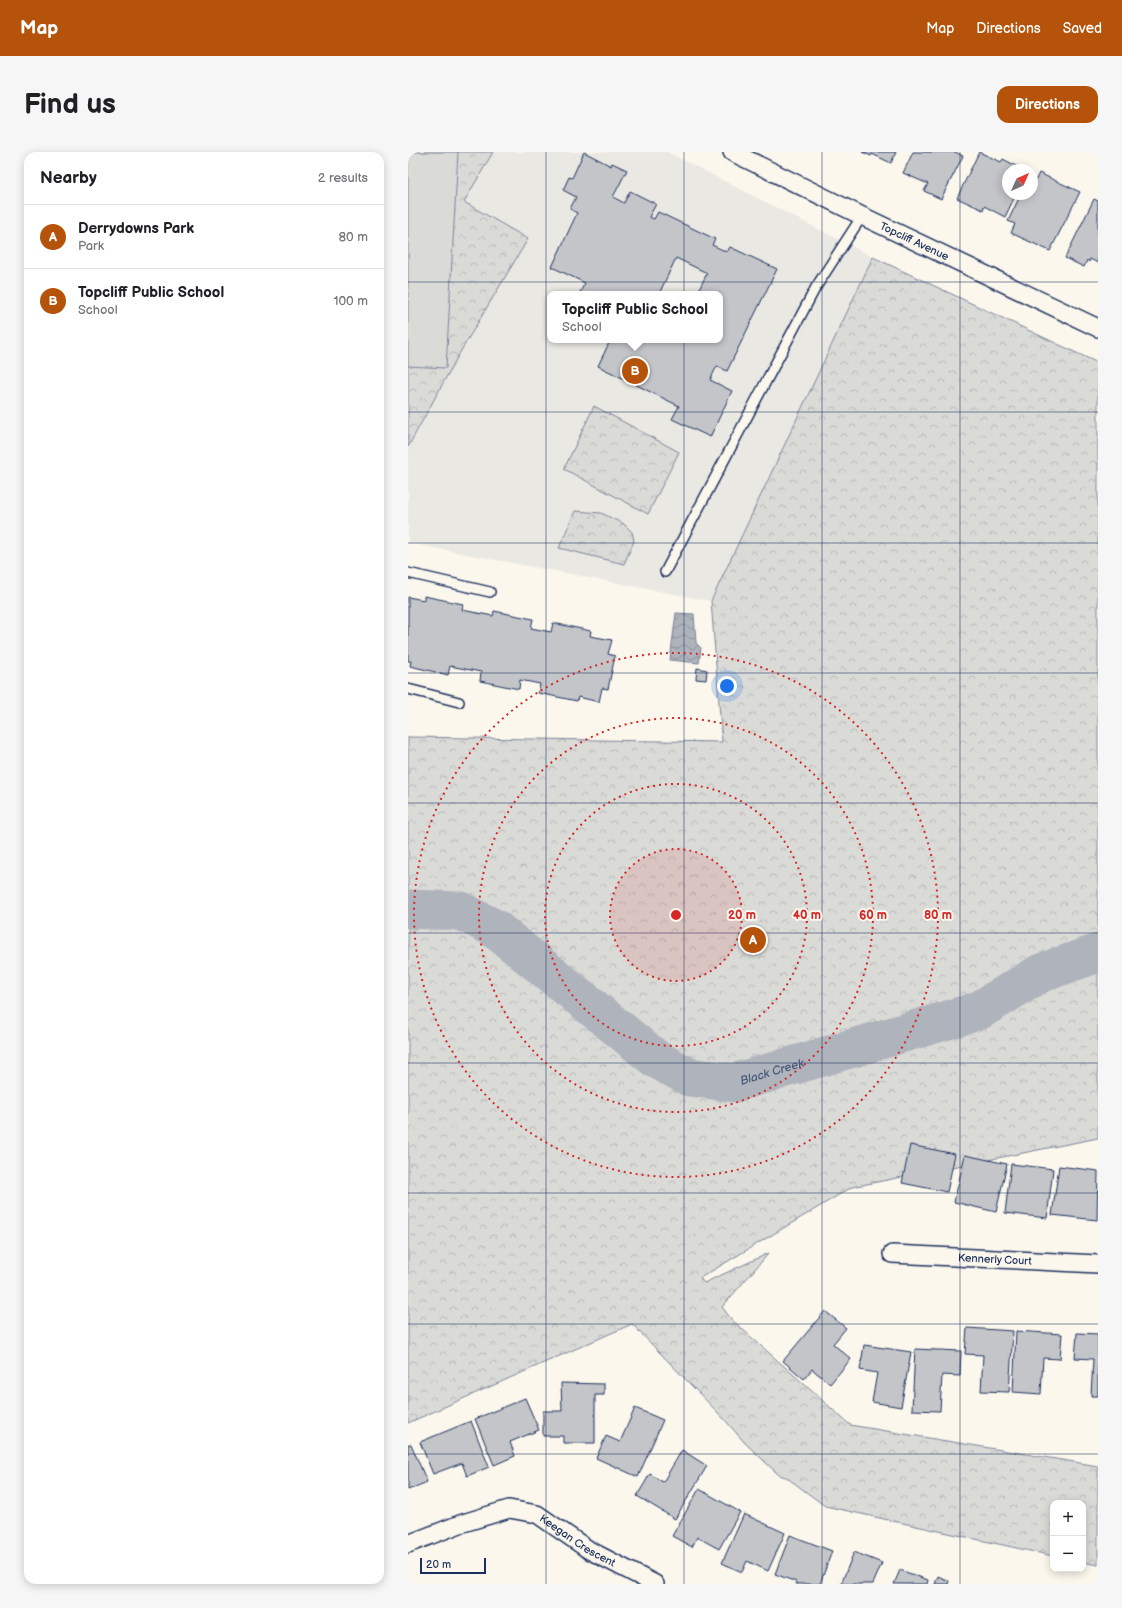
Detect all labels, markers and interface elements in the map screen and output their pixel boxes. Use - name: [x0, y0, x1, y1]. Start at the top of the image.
- text: Map: [20, 17, 58, 40]
- text: Map: [926, 20, 954, 37]
- text: Directions: [976, 20, 1041, 37]
- text: Saved: [1063, 20, 1102, 37]
- button: Directions: [997, 86, 1098, 123]
- text: Find us: [24, 88, 116, 121]
- north arrow: [1002, 164, 1038, 200]
- text: Nearby: [40, 168, 97, 188]
- text: 2 results: [318, 170, 368, 186]
- text: Derrydowns Park: [78, 219, 194, 238]
- street label: Topcliff Avenue: [878, 219, 952, 263]
- text: A: [49, 229, 57, 245]
- text: 80 m: [339, 229, 368, 245]
- text: Park: [78, 238, 104, 254]
- text: Topcliff Public School: [78, 283, 224, 302]
- popup: [547, 291, 723, 343]
- text: B: [48, 293, 58, 309]
- text: 100 m: [333, 293, 368, 309]
- text: Topcliff Public School: [562, 300, 708, 319]
- text: School: [78, 302, 118, 318]
- text: School: [562, 319, 602, 335]
- pin: B: [622, 356, 648, 386]
- your location: [717, 676, 737, 696]
- centre of rings: [669, 908, 683, 922]
- text: 20 m: [728, 908, 756, 923]
- text: 40 m: [793, 908, 821, 923]
- text: 60 m: [859, 908, 887, 923]
- text: 80 m: [924, 908, 952, 923]
- pin: A: [740, 925, 766, 955]
- water label: Black Creek: [738, 1055, 807, 1088]
- street label: Kennerly Court: [958, 1251, 1033, 1267]
- map controls: [1050, 1500, 1086, 1572]
- button: +: [1050, 1500, 1086, 1536]
- street label: Keegan Crescent: [537, 1511, 618, 1569]
- button: −: [1050, 1536, 1086, 1572]
- scale bar: [420, 1556, 486, 1575]
- text: 20 m: [426, 1558, 451, 1571]

